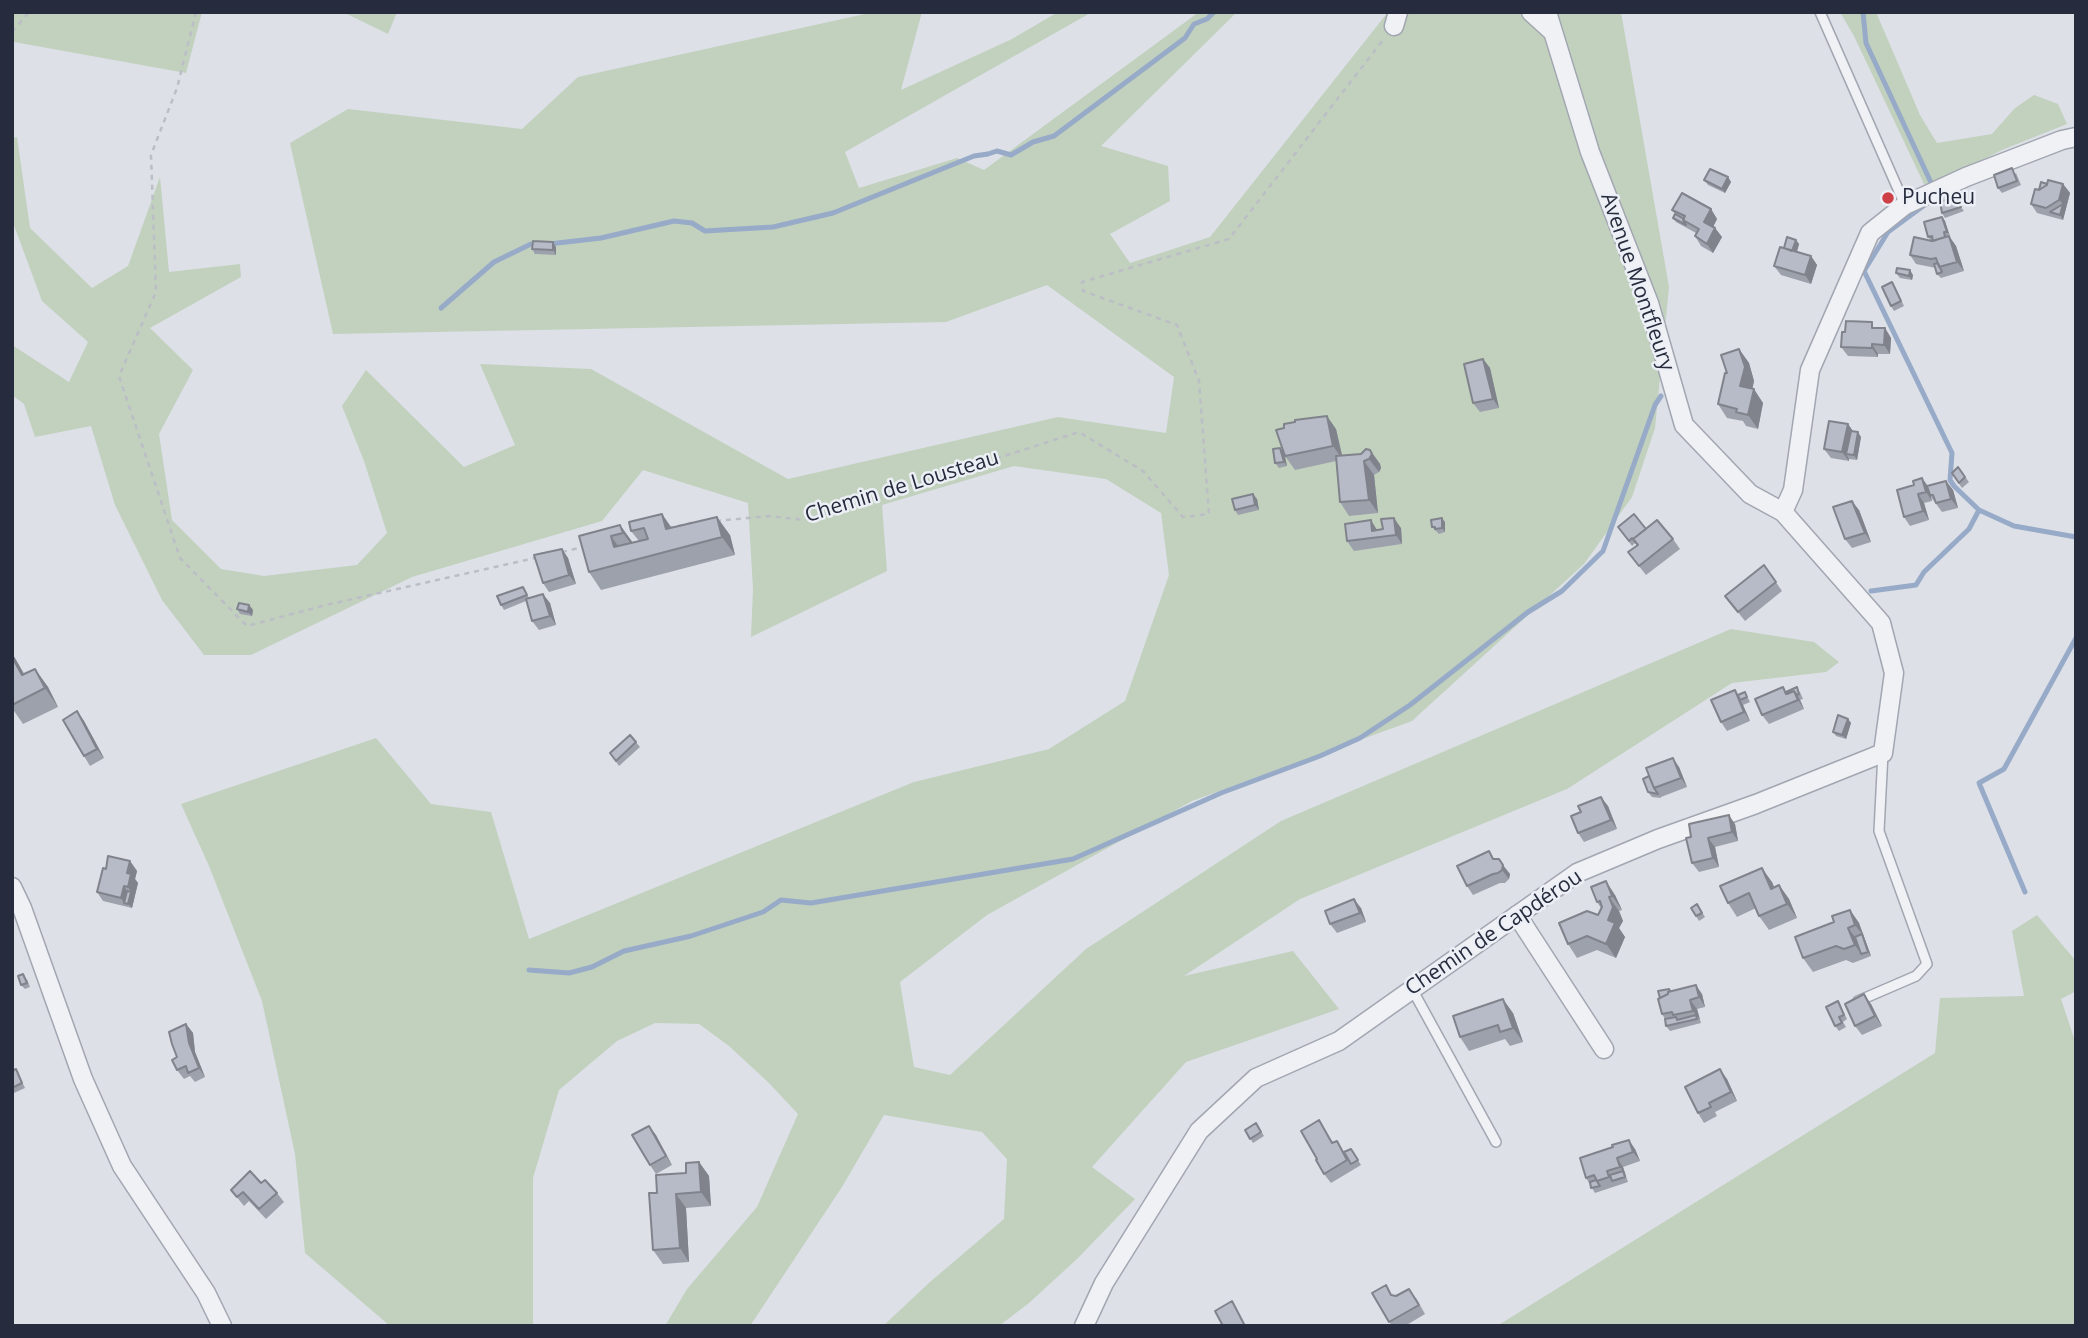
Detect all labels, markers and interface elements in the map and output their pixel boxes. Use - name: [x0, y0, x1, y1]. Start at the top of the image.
- place label: Pucheu: [1902, 185, 1975, 211]
- street label: Avenue Montfleury: [1595, 190, 1679, 374]
- marker: Pucheu: [1880, 190, 1896, 206]
- street label: Chemin de Lousteau: [802, 446, 1002, 528]
- street label: Chemin de Capdérou: [1401, 865, 1587, 1001]

